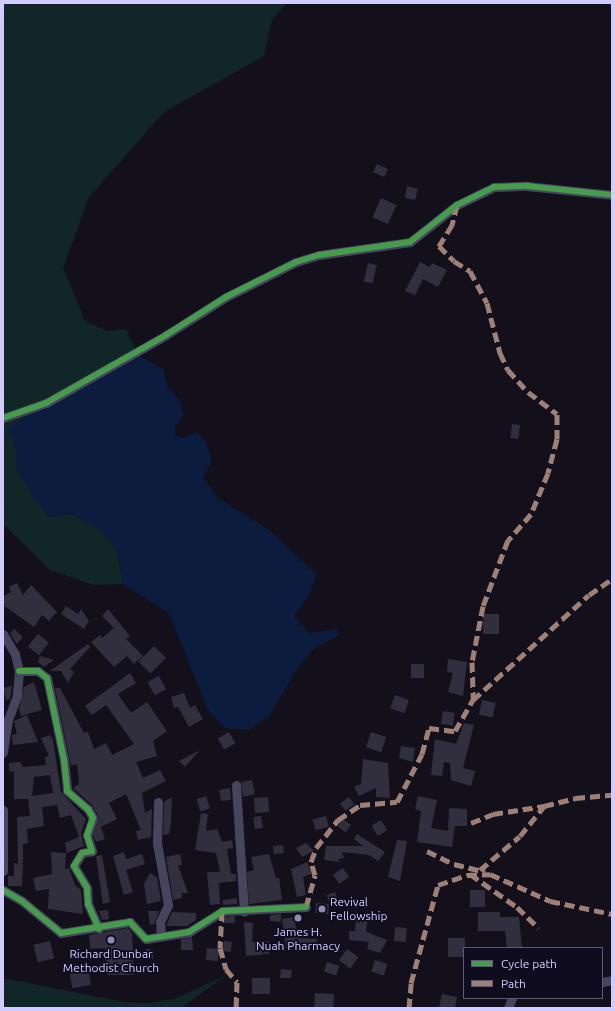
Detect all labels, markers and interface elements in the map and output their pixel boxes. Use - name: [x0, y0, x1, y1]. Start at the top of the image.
- place label: Revival Fellowship: [330, 895, 388, 923]
- marker: Revival Fellowship: [317, 904, 327, 914]
- marker: James H. Nuah Pharmacy: [293, 913, 303, 923]
- place label: James H. Nuah Pharmacy: [256, 925, 340, 953]
- marker: Richard Dunbar Methodist Church: [106, 935, 116, 945]
- place label: Richard Dunbar Methodist Church: [63, 947, 159, 975]
- legend: [463, 947, 603, 999]
- text: Cycle path: [501, 957, 557, 970]
- text: Path: [501, 977, 526, 990]

